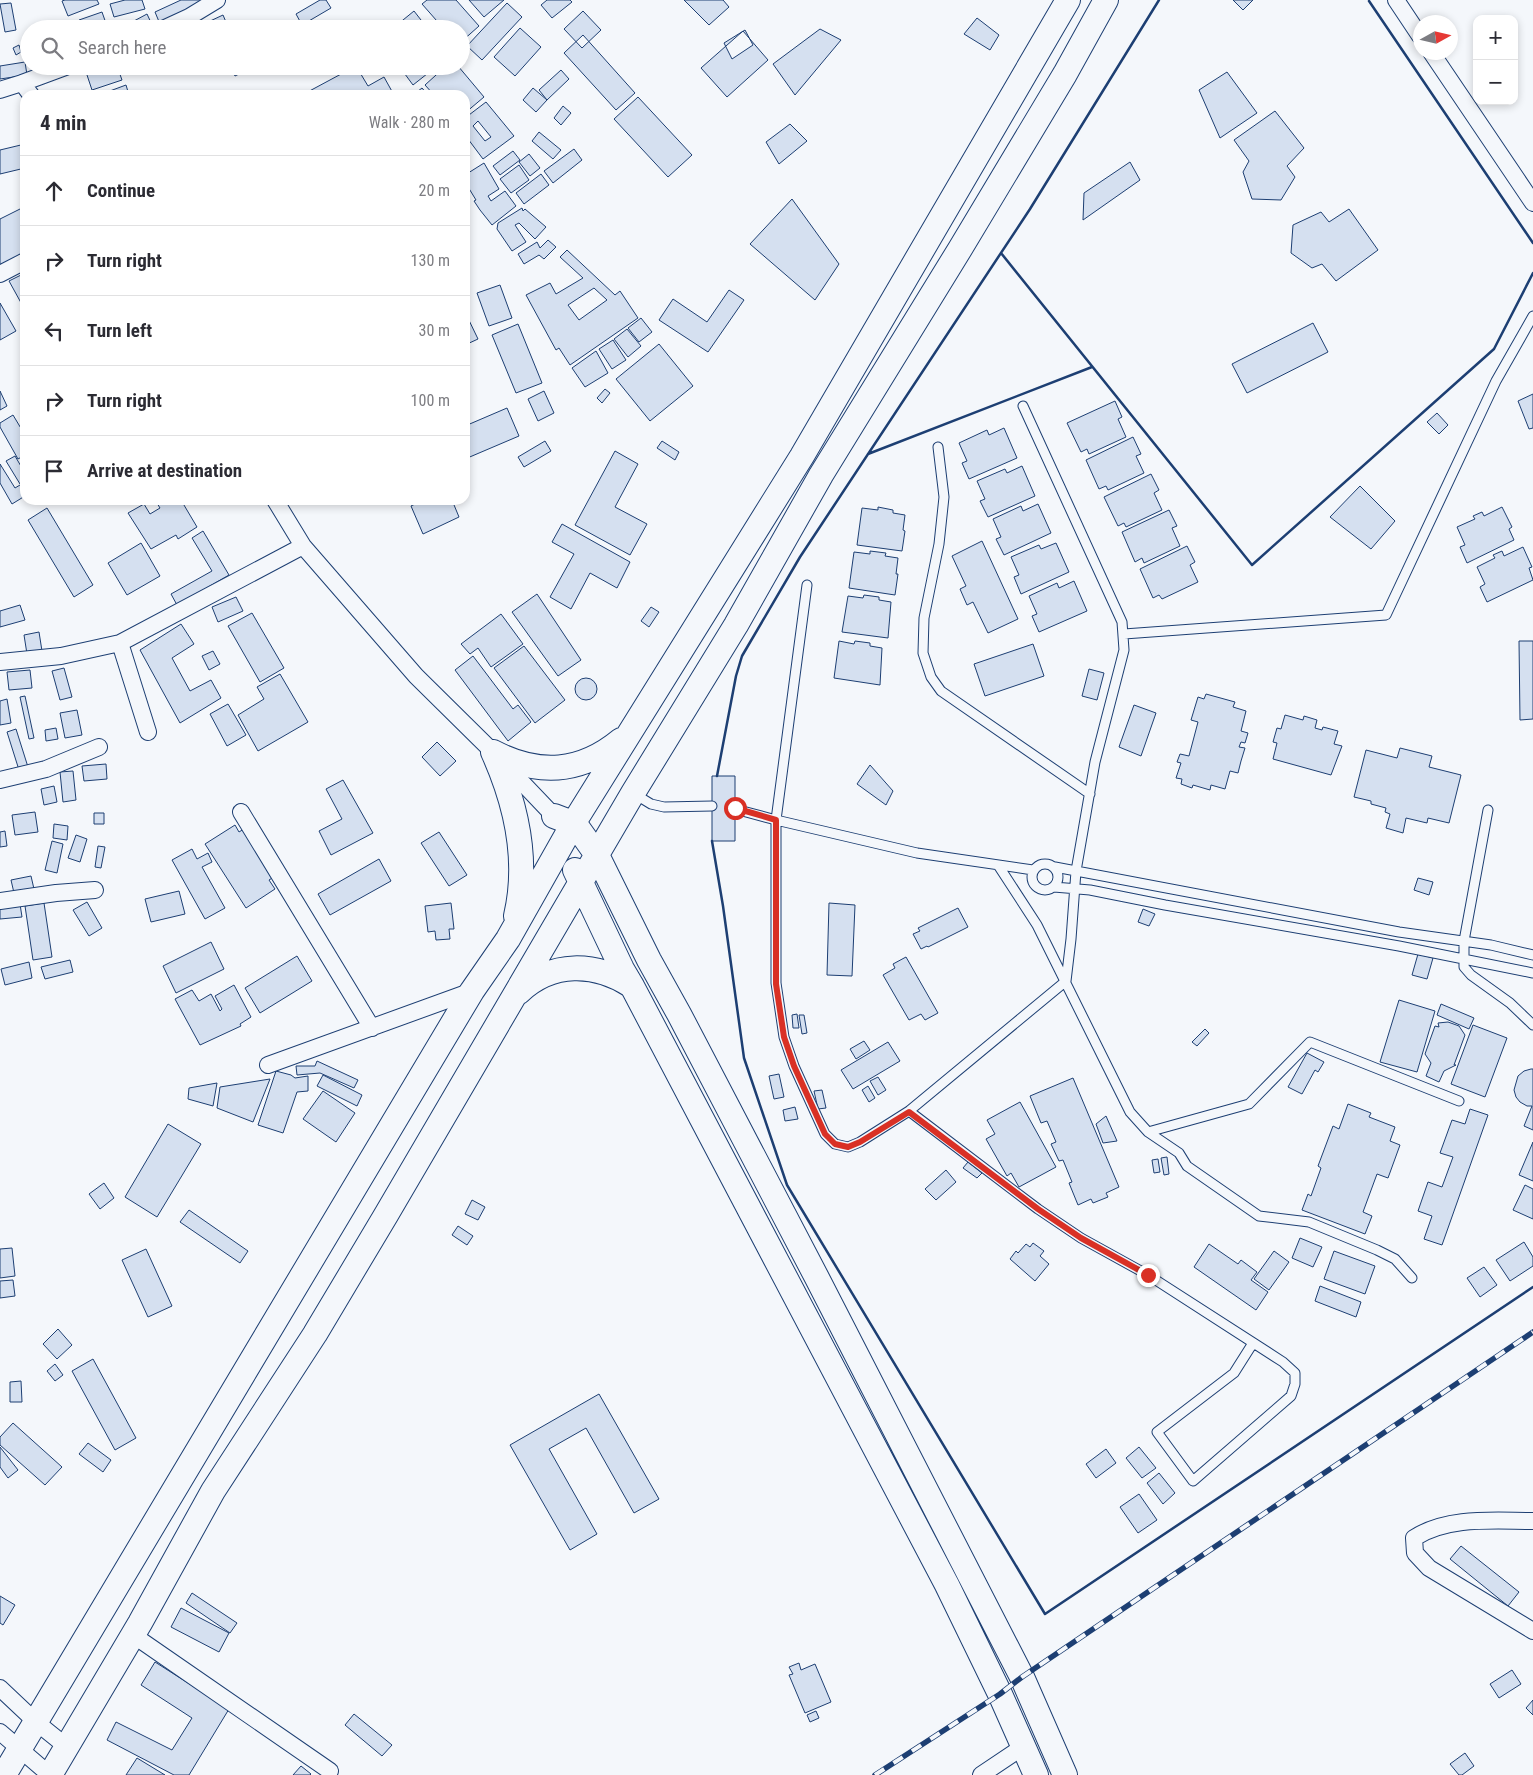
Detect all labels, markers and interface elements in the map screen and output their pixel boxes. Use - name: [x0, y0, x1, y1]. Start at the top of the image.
- north arrow: [1413, 15, 1458, 60]
- map controls: [1473, 15, 1518, 105]
- button: +: [1473, 15, 1518, 60]
- search box: [20, 20, 470, 75]
- icon: search: [38, 34, 66, 62]
- text: Search here: [78, 36, 166, 59]
- button: −: [1473, 60, 1518, 105]
- text: 4 min: [40, 111, 87, 135]
- text: Walk · 280 m: [369, 113, 450, 132]
- icon: ahead: [40, 177, 68, 205]
- text: Continue: [87, 179, 155, 202]
- text: 20 m: [418, 181, 450, 200]
- icon: right: [40, 247, 68, 275]
- text: Turn right: [87, 249, 162, 272]
- text: 130 m: [411, 251, 450, 270]
- icon: left: [40, 317, 68, 345]
- text: Turn left: [87, 319, 152, 342]
- text: 30 m: [418, 321, 450, 340]
- icon: right: [40, 387, 68, 415]
- text: Turn right: [87, 389, 162, 412]
- text: 100 m: [411, 391, 450, 410]
- icon: arrive: [40, 457, 68, 485]
- text: Arrive at destination: [87, 459, 242, 482]
- route start: [724, 797, 747, 820]
- route end: [1137, 1264, 1160, 1287]

